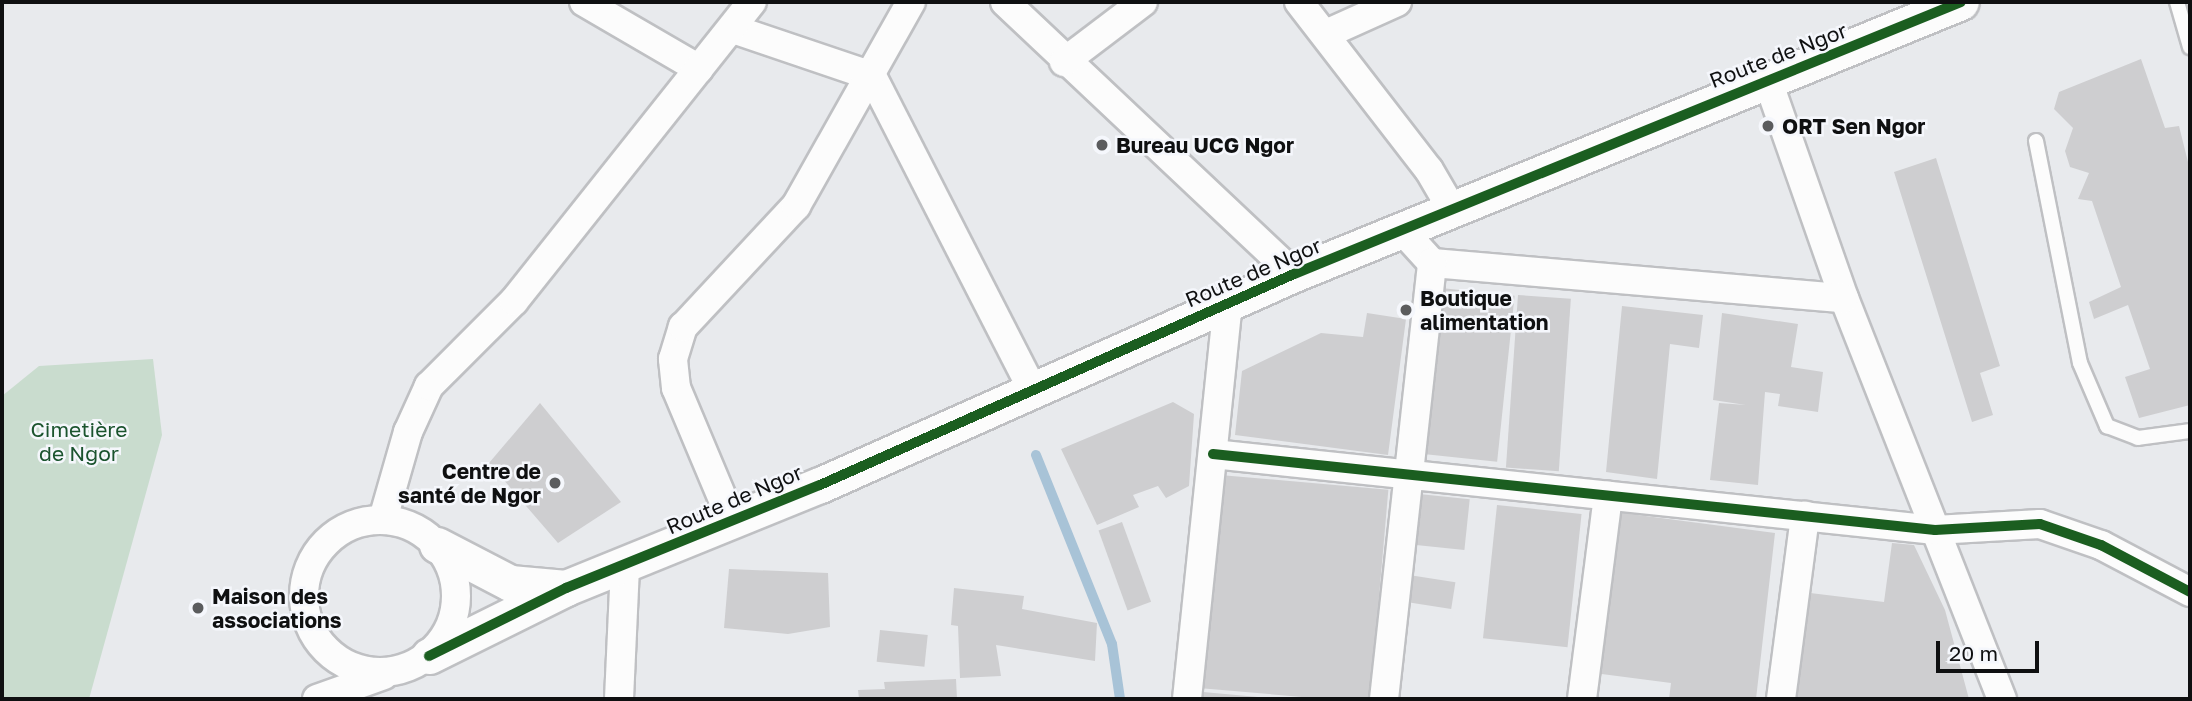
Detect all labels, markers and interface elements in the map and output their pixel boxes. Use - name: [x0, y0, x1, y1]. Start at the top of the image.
- street label: Route de Ngor: [1706, 17, 1850, 93]
- place label: ORT Sen Ngor: [1782, 113, 1926, 139]
- marker: ORT Sen Ngor: [1760, 118, 1776, 134]
- place label: Bureau UCG Ngor: [1116, 132, 1294, 158]
- marker: Bureau UCG Ngor: [1094, 137, 1110, 153]
- street label: Route de Ngor: [1181, 232, 1325, 312]
- place label: Boutique alimentation: [1420, 285, 1548, 335]
- marker: Boutique alimentation: [1398, 302, 1414, 318]
- park label: Cimetière de Ngor: [30, 416, 128, 466]
- place label: Centre de santé de Ngor: [398, 458, 541, 508]
- street label: Route de Ngor: [662, 459, 806, 539]
- marker: Centre de santé de Ngor: [547, 475, 563, 491]
- place label: Maison des associations: [212, 583, 342, 633]
- marker: Maison des associations: [190, 600, 206, 616]
- scale bar: [1940, 628, 2043, 672]
- text: 20 m: [1949, 640, 1998, 666]

